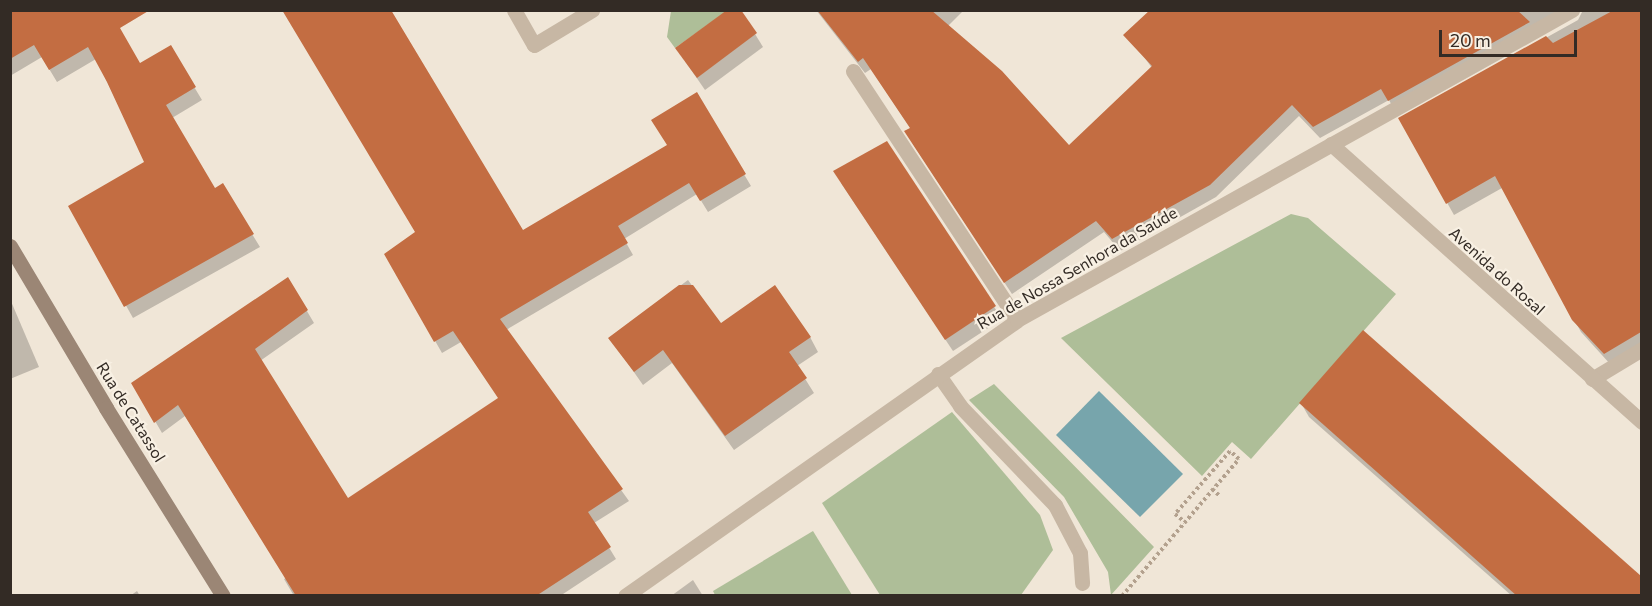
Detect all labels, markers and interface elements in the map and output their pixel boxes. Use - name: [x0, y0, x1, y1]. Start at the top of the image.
- scale bar: [1442, 18, 1580, 56]
- text: 20 m: [1450, 29, 1491, 51]
- street label: Rua de Nossa Senhora da Saúde: [974, 203, 1180, 333]
- street label: Avenida do Rosal: [1445, 223, 1549, 319]
- street label: Rua de Catassol: [93, 359, 169, 465]

